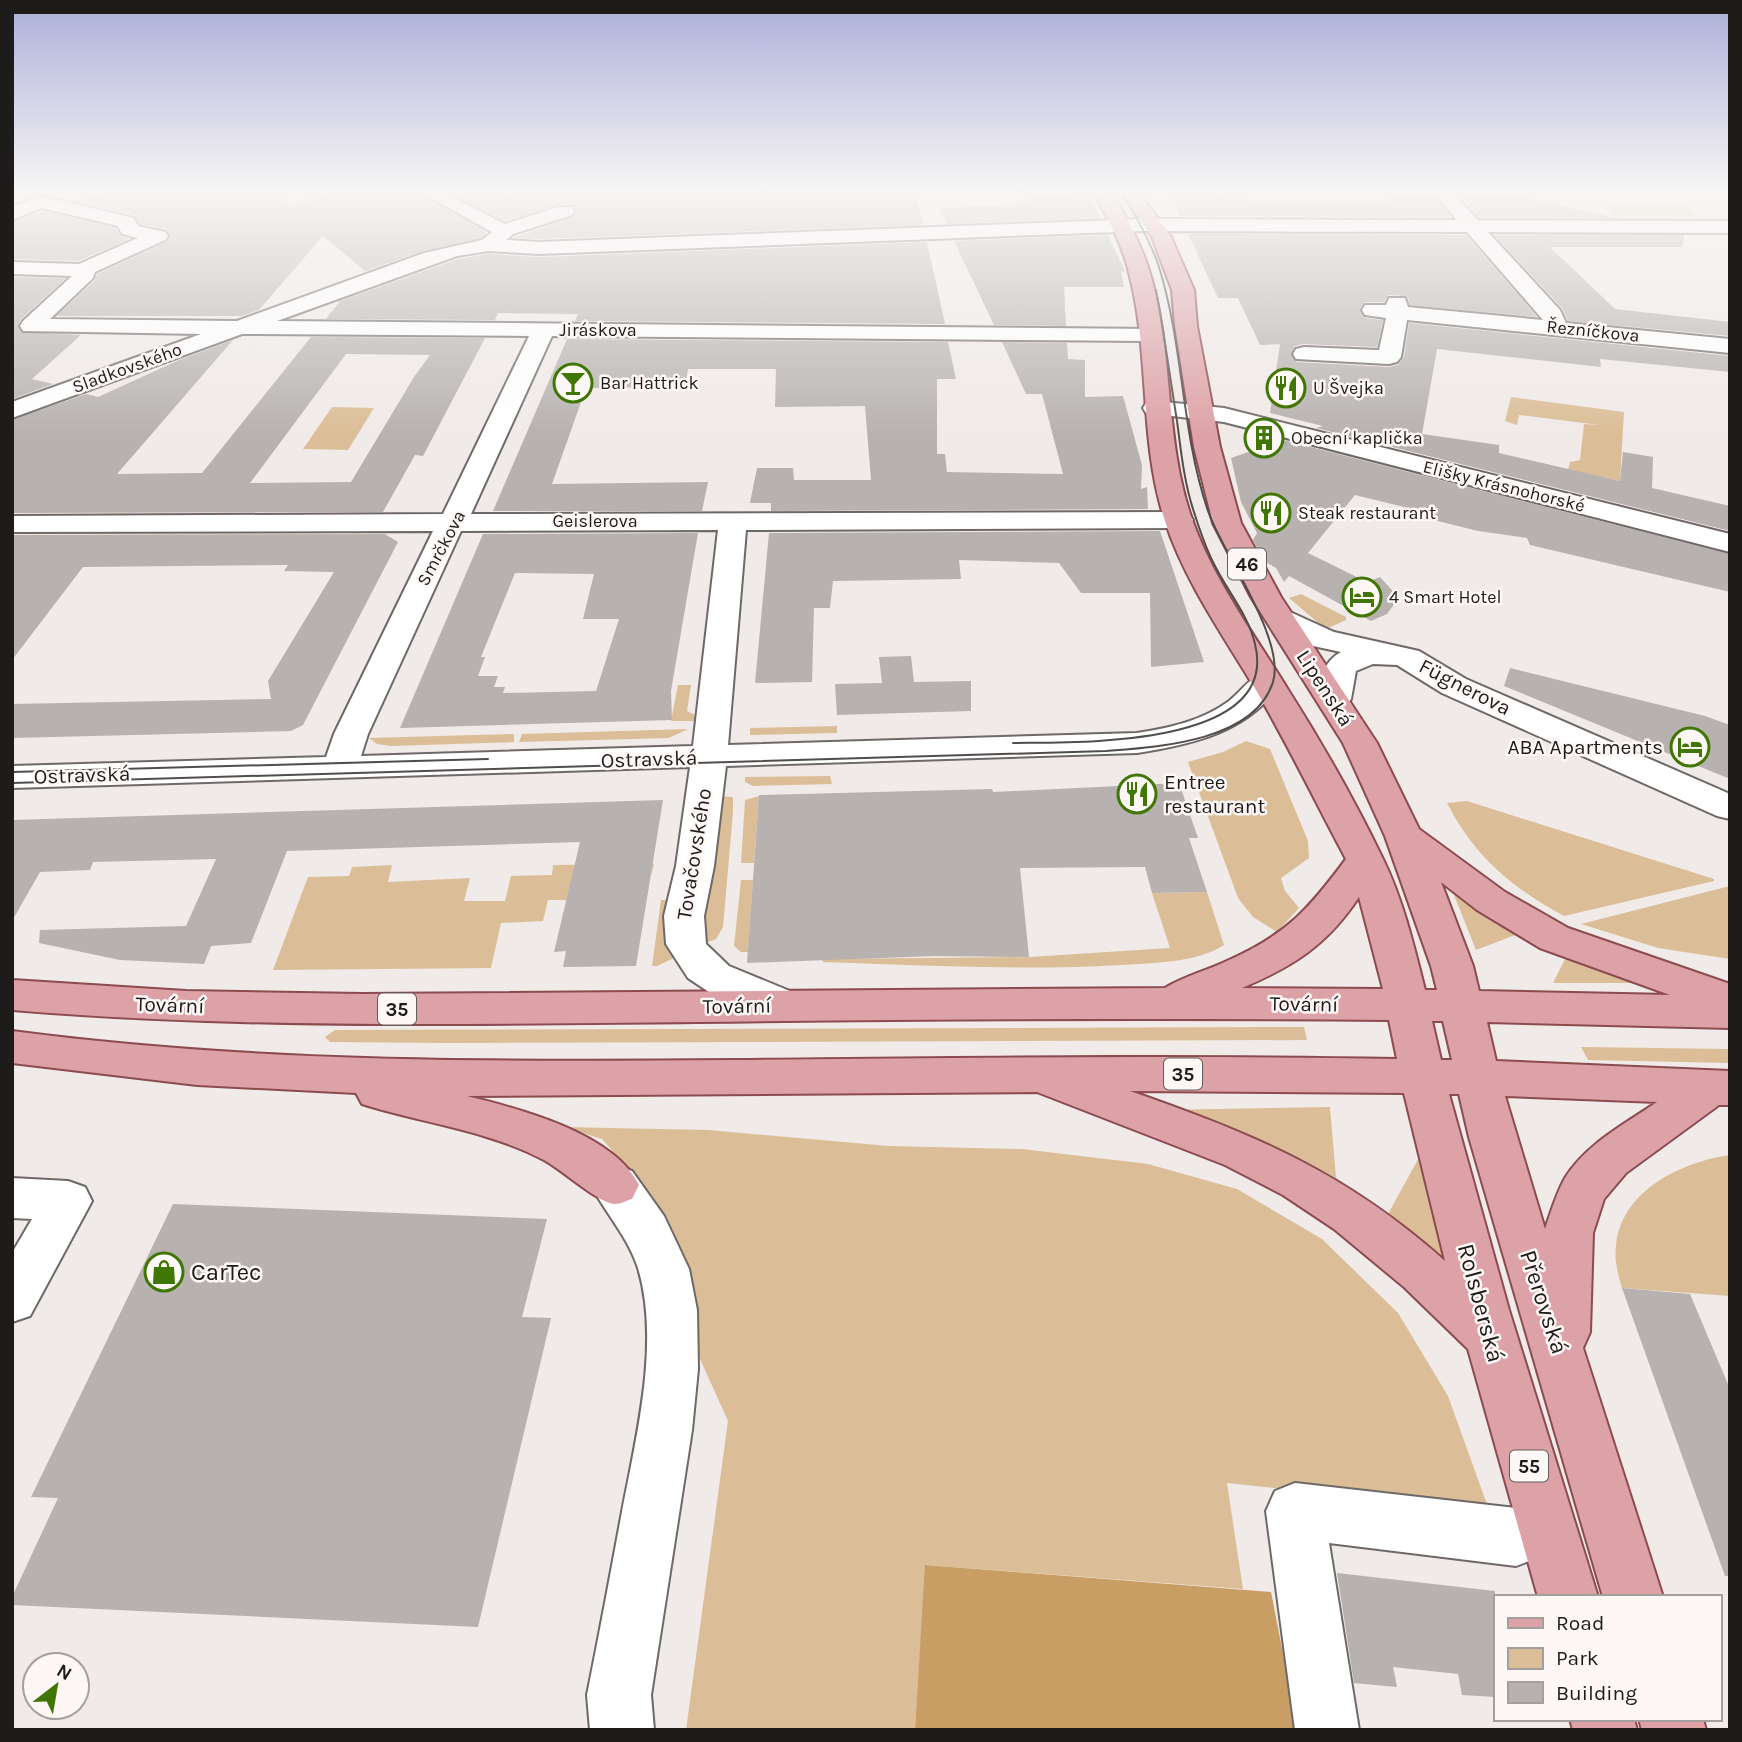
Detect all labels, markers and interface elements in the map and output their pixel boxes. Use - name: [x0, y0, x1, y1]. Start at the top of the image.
- street label: Řezníčkova: [1545, 315, 1641, 347]
- street label: Jiráskova: [559, 319, 637, 341]
- street label: Sladkovského: [69, 338, 185, 398]
- bar icon: Bar Hattrick: [552, 362, 594, 404]
- restaurant icon: U Švejka: [1265, 367, 1307, 409]
- place label: Bar Hattrick: [600, 372, 699, 394]
- place label: U Švejka: [1313, 377, 1384, 399]
- building icon: Obecní kaplička: [1243, 417, 1285, 459]
- place label: Obecní kaplička: [1291, 427, 1423, 449]
- street label: Elišky Krásnohorské: [1421, 455, 1587, 517]
- restaurant icon: Steak restaurant: [1250, 492, 1292, 534]
- place label: Steak restaurant: [1298, 502, 1436, 524]
- street label: Smrčkova: [412, 506, 470, 590]
- street label: Geislerova: [552, 510, 638, 532]
- road number: 46: [1228, 548, 1266, 580]
- hotel icon: 4 Smart Hotel: [1341, 576, 1383, 618]
- place label: 4 Smart Hotel: [1389, 586, 1501, 608]
- street label: Lipenská: [1291, 645, 1359, 731]
- street label: Fügnerova: [1415, 654, 1515, 720]
- hotel icon: ABA Apartments: [1669, 726, 1711, 768]
- place label: ABA Apartments: [1507, 735, 1663, 759]
- street label: Ostravská: [600, 745, 698, 773]
- street label: Ostravská: [33, 761, 131, 789]
- place label: Entree restaurant: [1164, 770, 1265, 818]
- restaurant icon: Entree restaurant: [1116, 773, 1158, 815]
- street label: Tovačovského: [672, 786, 716, 922]
- street label: Tovární: [1269, 991, 1339, 1017]
- street label: Tovární: [135, 992, 206, 1018]
- road number: 35: [378, 993, 416, 1024]
- street label: Tovární: [702, 993, 772, 1019]
- road number: 35: [1164, 1058, 1202, 1090]
- street label: Rolsberská: [1452, 1241, 1510, 1365]
- street label: Přerovská: [1514, 1247, 1574, 1357]
- shop icon: CarTec: [143, 1251, 185, 1293]
- place label: CarTec: [191, 1258, 261, 1286]
- road number: 55: [1510, 1450, 1548, 1482]
- legend: [1494, 1595, 1721, 1721]
- text: Road: [1556, 1611, 1604, 1635]
- text: Park: [1556, 1646, 1599, 1670]
- north arrow: [21, 1651, 91, 1721]
- text: N: [53, 1659, 76, 1685]
- text: Building: [1556, 1681, 1637, 1705]

